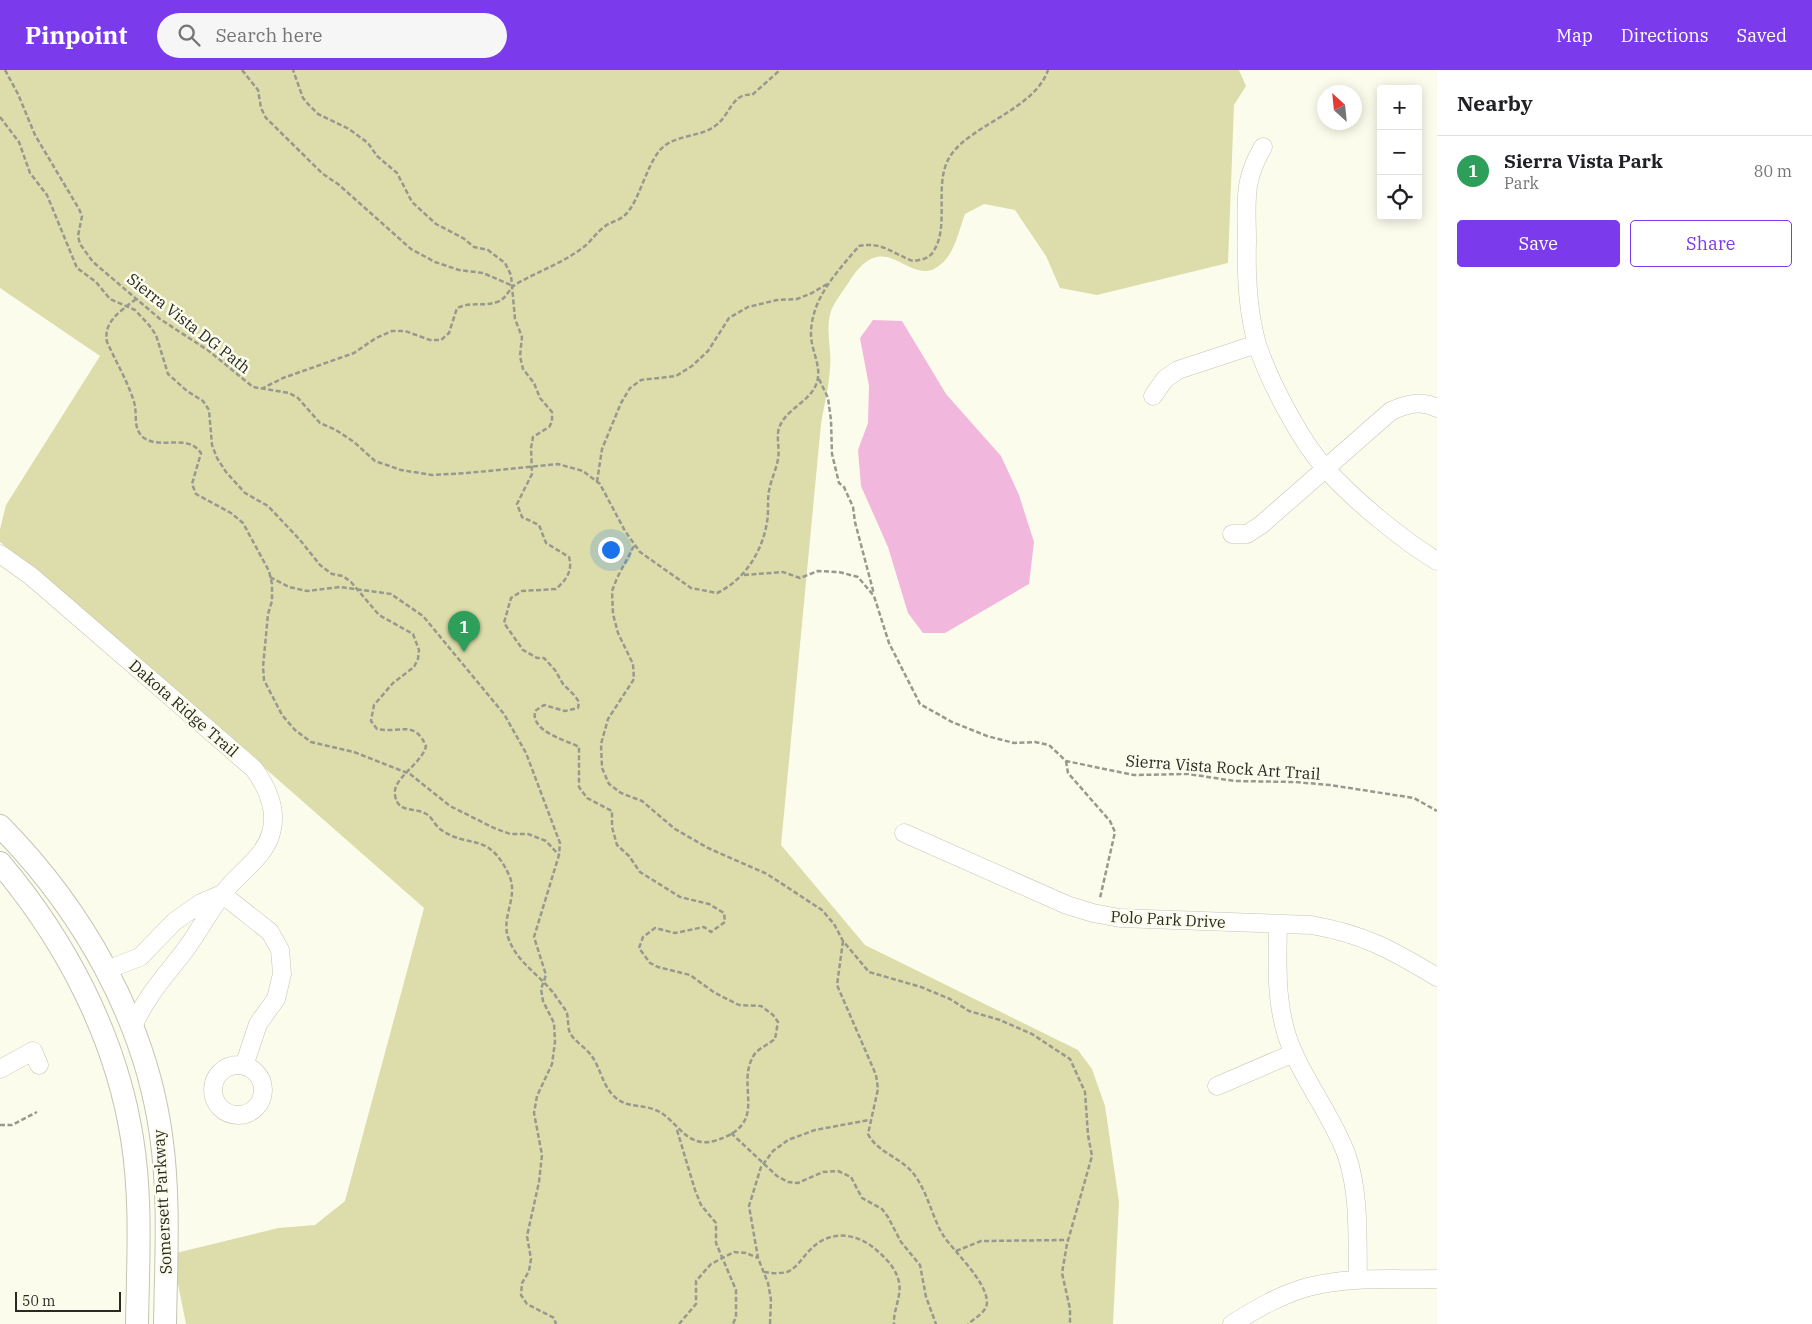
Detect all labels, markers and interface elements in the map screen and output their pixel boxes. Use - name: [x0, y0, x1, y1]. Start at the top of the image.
- search box: [157, 13, 507, 58]
- text: Pinpoint: [25, 19, 127, 51]
- icon: search: [175, 21, 203, 49]
- text: Search here: [215, 23, 322, 47]
- text: Map: [1556, 24, 1593, 47]
- text: Directions: [1621, 24, 1709, 47]
- text: Saved: [1737, 24, 1787, 47]
- north arrow: [1317, 85, 1362, 130]
- map controls: [1377, 85, 1422, 220]
- button: +: [1377, 85, 1422, 130]
- text: Nearby: [1457, 89, 1533, 117]
- button: −: [1377, 130, 1422, 175]
- text: Sierra Vista Park: [1504, 149, 1663, 173]
- text: 1: [1468, 161, 1478, 181]
- text: 80 m: [1754, 161, 1792, 181]
- text: Park: [1504, 173, 1539, 193]
- button: locate: [1377, 175, 1422, 220]
- button: Save: [1457, 220, 1620, 267]
- button: Share: [1630, 220, 1792, 267]
- street label: Sierra Vista DG Path: [123, 268, 255, 378]
- your location: [598, 537, 624, 563]
- pin: 1: [448, 611, 480, 652]
- street label: Dakota Ridge Trail: [125, 655, 243, 761]
- street label: Sierra Vista Rock Art Trail: [1125, 750, 1321, 784]
- street label: Polo Park Drive: [1110, 906, 1226, 932]
- street label: Somersett Parkway: [148, 1129, 176, 1275]
- scale bar: [15, 1289, 121, 1312]
- text: 50 m: [22, 1292, 55, 1310]

